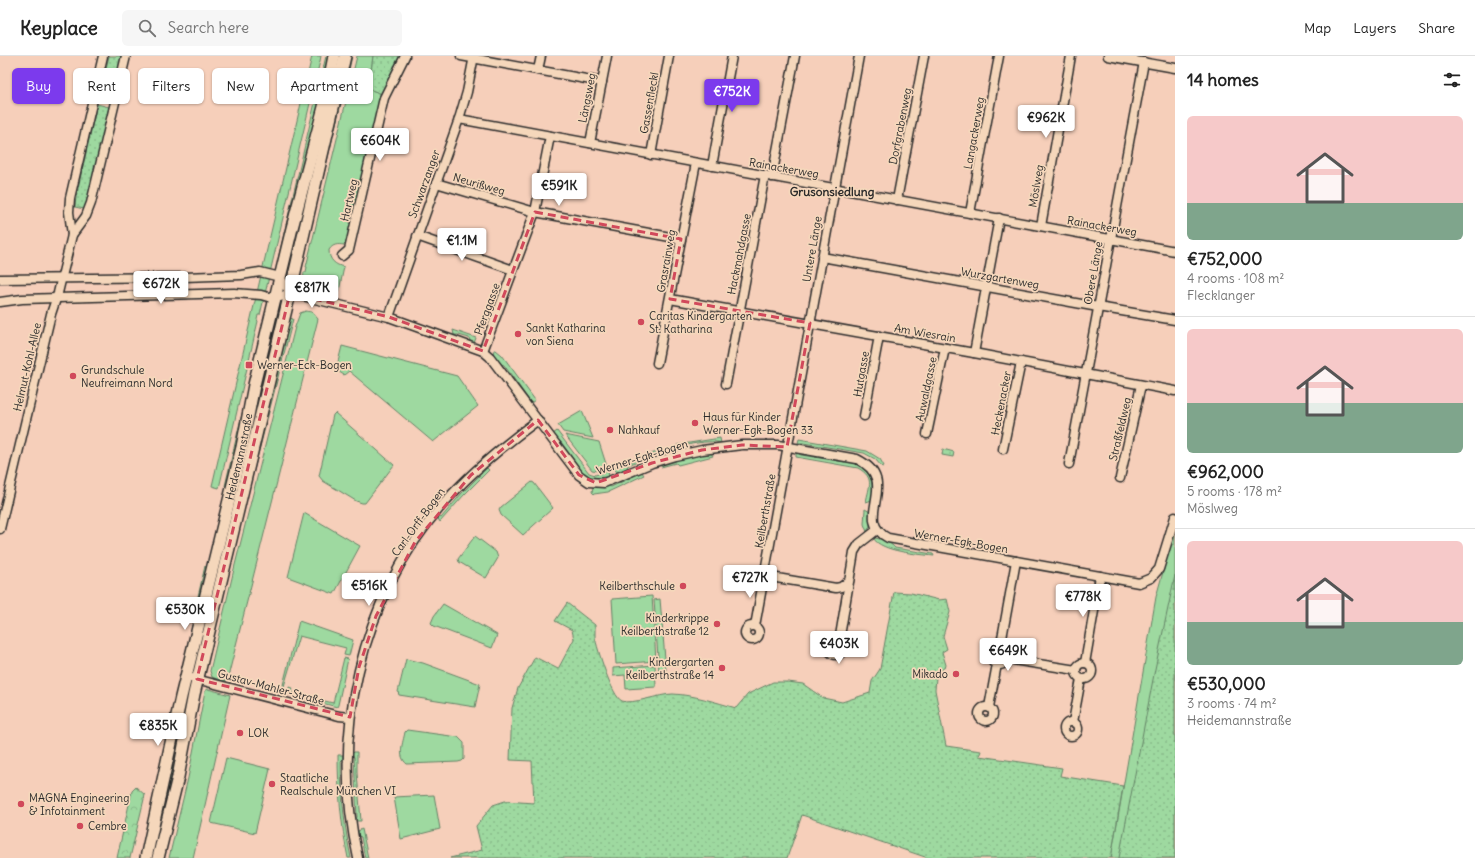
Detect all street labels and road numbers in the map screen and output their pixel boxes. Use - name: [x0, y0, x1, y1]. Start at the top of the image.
- street label: Gassenfleckl: [637, 71, 661, 135]
- street label: Längsweg: [575, 72, 599, 124]
- street label: Dorfgrabenweg: [886, 87, 914, 165]
- street label: Langackerweg: [961, 96, 987, 170]
- street label: Schwarzanger: [405, 147, 443, 220]
- street label: Rainackerweg: [748, 155, 820, 181]
- street label: Möslweg: [1025, 164, 1047, 208]
- street label: Neurißweg: [451, 170, 507, 198]
- street label: Hartweg: [337, 177, 361, 223]
- street label: Hackmahdgasse: [724, 212, 754, 296]
- street label: Rainackerweg: [1066, 213, 1138, 239]
- street label: Untere Länge: [799, 215, 825, 283]
- street label: Grasrainweg: [654, 228, 678, 294]
- street label: Obere Länge: [1081, 240, 1105, 306]
- street label: Wurzgartenweg: [960, 264, 1040, 292]
- street label: Pferggasse: [471, 281, 503, 337]
- street label: Helmut-Kohl-Allee: [10, 321, 44, 413]
- street label: Am Wiesrain: [893, 321, 957, 345]
- street label: Hutgasse: [850, 350, 872, 398]
- street label: Auwaldgasse: [912, 355, 940, 423]
- street label: Heckenacker: [988, 369, 1014, 436]
- street label: Straßfeldweg: [1106, 396, 1134, 462]
- street label: Heidemannstraße: [222, 412, 255, 502]
- street label: Werner-Egk-Bogen: [594, 436, 690, 478]
- street label: Keilberthstraße: [752, 473, 778, 549]
- street label: Carl-Orff-Bogen: [388, 485, 448, 559]
- street label: Werner-Egk-Bogen: [913, 526, 1009, 556]
- street label: Gustav-Mahler-Straße: [216, 666, 326, 708]

